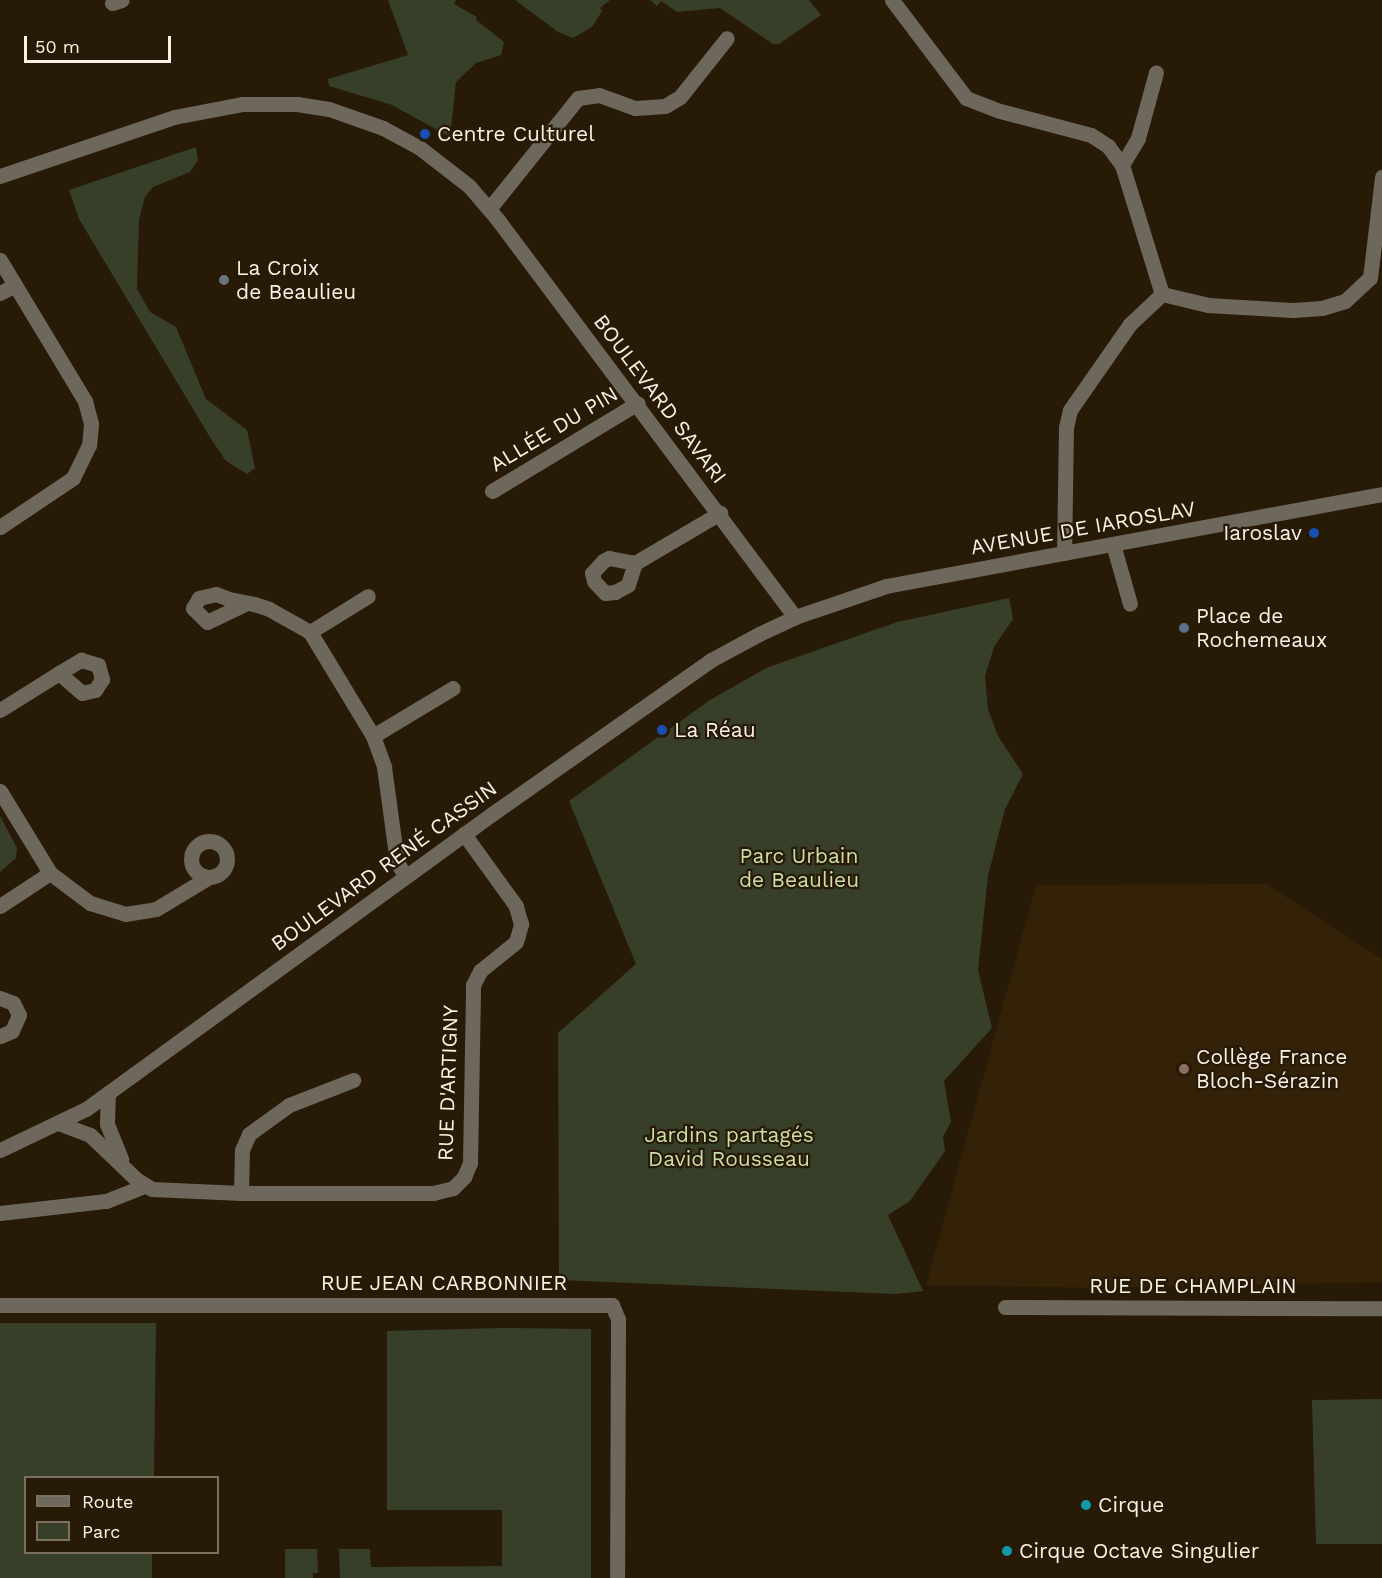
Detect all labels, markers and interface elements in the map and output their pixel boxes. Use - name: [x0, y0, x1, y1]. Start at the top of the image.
- scale bar: [27, 24, 174, 62]
- text: 50 m: [35, 36, 80, 57]
- place label: Centre Culturel: [437, 121, 595, 147]
- marker: Centre Culturel: [418, 127, 432, 141]
- place label: La Croix de Beaulieu: [236, 255, 356, 305]
- marker: La Croix de Beaulieu: [217, 273, 231, 287]
- street label: BOULEVARD SAVARI: [588, 310, 732, 488]
- street label: ALLÉE DU PIN: [486, 381, 622, 477]
- street label: AVENUE DE IAROSLAV: [969, 496, 1197, 560]
- place label: Iaroslav: [1223, 520, 1302, 546]
- marker: Iaroslav: [1307, 526, 1321, 540]
- place label: Place de Rochemeaux: [1196, 603, 1327, 653]
- marker: Place de Rochemeaux: [1177, 621, 1191, 635]
- place label: La Réau: [674, 717, 756, 743]
- marker: La Réau: [655, 723, 669, 737]
- street label: BOULEVARD RENÉ CASSIN: [266, 776, 502, 956]
- park label: Parc Urbain de Beaulieu: [739, 843, 859, 893]
- street label: RUE D'ARTIGNY: [433, 1004, 463, 1162]
- place label: Collège France Bloch-Sérazin: [1196, 1044, 1347, 1094]
- marker: Collège France Bloch-Sérazin: [1177, 1062, 1191, 1076]
- park label: Jardins partagés David Rousseau: [644, 1122, 814, 1172]
- street label: RUE JEAN CARBONNIER: [320, 1270, 568, 1296]
- street label: RUE DE CHAMPLAIN: [1089, 1273, 1297, 1299]
- legend: [24, 1476, 219, 1554]
- text: Route: [82, 1491, 134, 1512]
- place label: Cirque: [1098, 1492, 1164, 1518]
- marker: Cirque: [1079, 1498, 1093, 1512]
- text: Parc: [82, 1521, 120, 1542]
- place label: Cirque Octave Singulier: [1019, 1538, 1259, 1564]
- marker: Cirque Octave Singulier: [1000, 1544, 1014, 1558]

